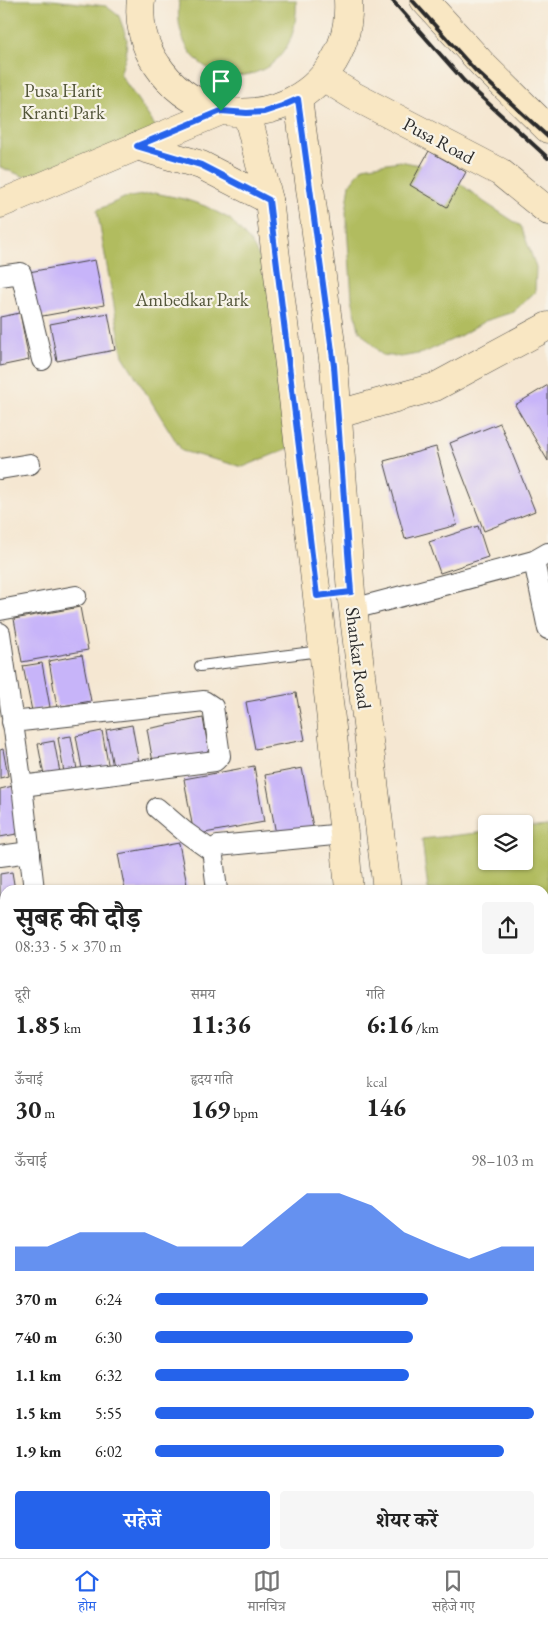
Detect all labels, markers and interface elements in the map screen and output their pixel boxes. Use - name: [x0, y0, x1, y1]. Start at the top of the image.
- pin: [200, 60, 242, 111]
- icon: arrive: [207, 67, 235, 95]
- park label: Pusa Harit Kranti Park: [21, 78, 106, 125]
- street label: Pusa Road: [399, 111, 479, 170]
- park label: Ambedkar Park: [134, 287, 250, 312]
- street label: Shankar Road: [340, 606, 377, 711]
- map controls: [478, 815, 533, 870]
- button: layers: [478, 815, 533, 870]
- text: सुबह की दौड़: [15, 899, 141, 935]
- button: share: [482, 902, 534, 954]
- text: 08:33 · 5 × 370 m: [15, 936, 122, 957]
- text: दूरी: [15, 985, 30, 1003]
- text: समय: [191, 985, 215, 1003]
- text: गति: [366, 985, 385, 1003]
- text: 1.85: [15, 1008, 61, 1040]
- text: 11:36: [191, 1008, 251, 1040]
- text: 6:16: [366, 1008, 413, 1040]
- text: km: [61, 1019, 81, 1037]
- text: /km: [413, 1019, 439, 1037]
- text: ऊँचाई: [15, 1070, 43, 1088]
- text: हृदय गति: [191, 1070, 233, 1088]
- text: kcal: [366, 1073, 387, 1091]
- text: 146: [366, 1091, 406, 1123]
- text: 30: [15, 1093, 41, 1125]
- text: 169: [191, 1093, 230, 1125]
- text: m: [41, 1104, 55, 1122]
- text: bpm: [230, 1104, 259, 1122]
- text: ऊँचाई: [15, 1150, 47, 1171]
- text: 98–103 m: [471, 1150, 534, 1171]
- text: 370 m: [15, 1289, 57, 1310]
- text: 6:24: [95, 1289, 122, 1310]
- text: 740 m: [15, 1327, 57, 1348]
- text: 6:30: [95, 1327, 122, 1348]
- text: 1.1 km: [15, 1365, 61, 1386]
- text: 6:32: [95, 1365, 122, 1386]
- text: 1.5 km: [15, 1403, 61, 1424]
- text: 5:55: [95, 1403, 122, 1424]
- text: 1.9 km: [15, 1441, 61, 1462]
- text: 6:02: [95, 1441, 122, 1462]
- button: सहेजें: [15, 1491, 270, 1549]
- button: शेयर करें: [280, 1491, 534, 1549]
- tab: होम: [73, 1567, 101, 1620]
- tab: मानचित्र: [248, 1567, 286, 1620]
- tab: सहेजे गए: [432, 1567, 475, 1620]

